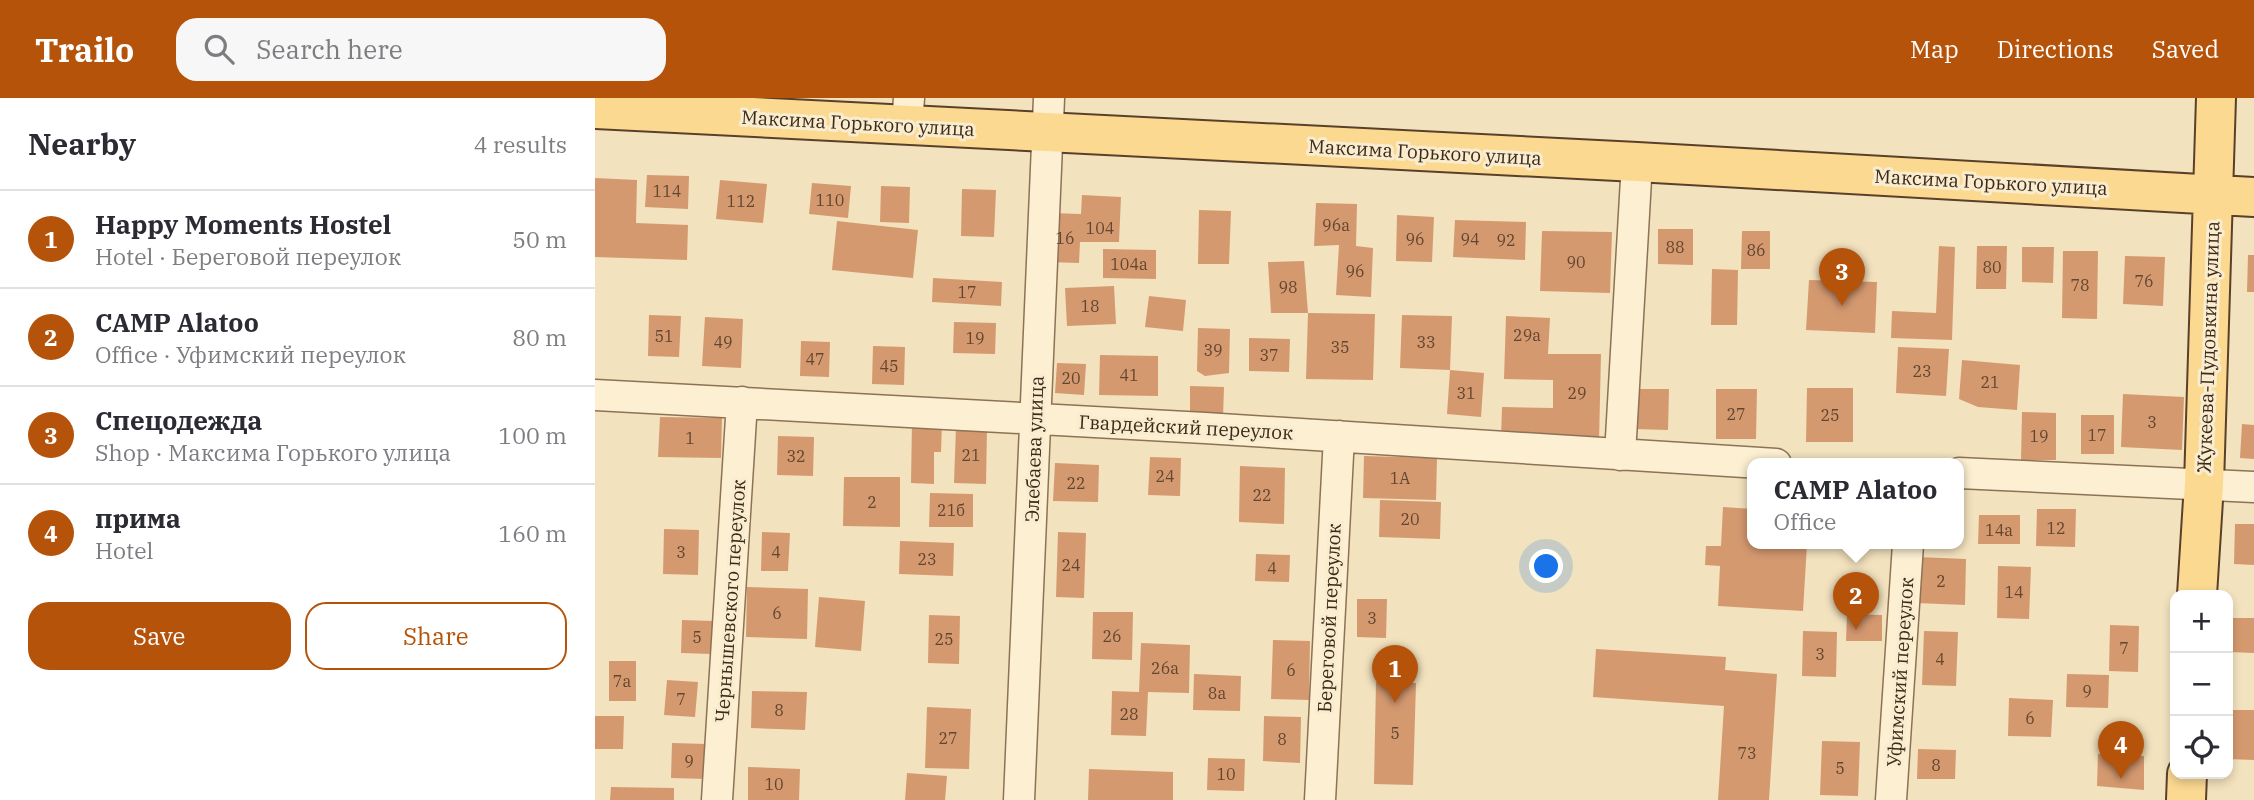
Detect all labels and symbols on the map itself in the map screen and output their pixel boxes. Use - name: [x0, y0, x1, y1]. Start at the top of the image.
- street label: Максима Горького улица: [741, 105, 975, 141]
- street label: Максима Горького улица: [1308, 134, 1542, 170]
- street label: Максима Горького улица: [1874, 164, 2108, 200]
- house number: 114: [653, 181, 681, 201]
- house number: 110: [816, 190, 844, 210]
- house number: 112: [727, 191, 755, 211]
- house number: 96а: [1322, 215, 1350, 235]
- house number: 104: [1086, 218, 1114, 238]
- street label: Жукеева-Пудовкина улица: [2192, 221, 2224, 473]
- house number: 16: [1055, 228, 1075, 248]
- house number: 96: [1405, 229, 1425, 249]
- house number: 94: [1460, 229, 1480, 249]
- house number: 92: [1496, 230, 1516, 250]
- house number: 88: [1665, 237, 1685, 257]
- house number: 86: [1746, 240, 1766, 260]
- pin: 3: [1819, 248, 1865, 306]
- house number: 90: [1566, 252, 1586, 272]
- house number: 104а: [1110, 254, 1148, 274]
- house number: 80: [1982, 257, 2002, 277]
- house number: 96: [1345, 261, 1365, 281]
- house number: 76: [2134, 271, 2154, 291]
- house number: 78: [2070, 275, 2090, 295]
- house number: 98: [1278, 277, 1298, 297]
- house number: 17: [957, 282, 977, 302]
- house number: 18: [1080, 296, 1100, 316]
- house number: 29а: [1513, 325, 1541, 345]
- house number: 51: [654, 326, 674, 346]
- house number: 19: [965, 328, 985, 348]
- house number: 49: [713, 332, 733, 352]
- house number: 33: [1416, 332, 1436, 352]
- house number: 35: [1330, 337, 1350, 357]
- house number: 39: [1203, 340, 1223, 360]
- house number: 37: [1259, 345, 1279, 365]
- house number: 47: [805, 349, 825, 369]
- house number: 45: [879, 356, 899, 376]
- house number: 23: [1912, 361, 1932, 381]
- house number: 41: [1119, 365, 1139, 385]
- house number: 20: [1061, 368, 1081, 388]
- house number: 21: [1980, 372, 2000, 392]
- street label: Элебаева улица: [1019, 375, 1049, 523]
- house number: 31: [1456, 383, 1476, 403]
- house number: 29: [1567, 383, 1587, 403]
- house number: 27: [1726, 404, 1746, 424]
- house number: 25: [1820, 405, 1840, 425]
- street label: Гвардейский переулок: [1078, 409, 1294, 445]
- house number: 3: [2147, 412, 2157, 432]
- house number: 17: [2087, 425, 2107, 445]
- house number: 19: [2029, 426, 2049, 446]
- house number: 1: [685, 428, 695, 448]
- house number: 21: [961, 445, 981, 465]
- house number: 32: [786, 446, 806, 466]
- house number: 24: [1155, 466, 1175, 486]
- house number: 1А: [1390, 468, 1410, 488]
- house number: 22: [1066, 473, 1086, 493]
- street label: Чернышевского переулок: [710, 479, 750, 723]
- house number: 22: [1252, 485, 1272, 505]
- house number: 2: [867, 492, 877, 512]
- house number: 21б: [937, 500, 965, 520]
- house number: 20: [1400, 509, 1420, 529]
- house number: 12: [2046, 518, 2066, 538]
- house number: 14а: [1985, 520, 2013, 540]
- street label: Береговой переулок: [1312, 523, 1346, 713]
- house number: 3: [676, 542, 686, 562]
- house number: 4: [771, 542, 781, 562]
- house number: 23: [917, 549, 937, 569]
- your location: [1529, 549, 1563, 583]
- house number: 24: [1061, 555, 1081, 575]
- house number: 4: [1267, 558, 1277, 578]
- house number: 2: [1936, 571, 1946, 591]
- pin: 2: [1833, 572, 1879, 630]
- street label: Уфимский переулок: [1881, 576, 1919, 768]
- house number: 14: [2004, 582, 2024, 602]
- house number: 6: [772, 603, 782, 623]
- house number: 3: [1367, 608, 1377, 628]
- house number: 26: [1102, 626, 1122, 646]
- house number: 5: [692, 627, 702, 647]
- house number: 25: [934, 629, 954, 649]
- house number: 7: [2119, 638, 2129, 658]
- house number: 3: [1815, 644, 1825, 664]
- pin: 1: [1372, 645, 1418, 703]
- house number: 4: [1935, 649, 1945, 669]
- house number: 26а: [1151, 658, 1179, 678]
- house number: 6: [1286, 660, 1296, 680]
- house number: 7а: [613, 671, 631, 691]
- house number: 9: [2082, 681, 2092, 701]
- house number: 8а: [1208, 683, 1226, 703]
- house number: 7: [676, 689, 686, 709]
- house number: 8: [774, 700, 784, 720]
- house number: 28: [1119, 704, 1139, 724]
- house number: 6: [2025, 708, 2035, 728]
- pin: 4: [2098, 721, 2144, 779]
- house number: 5: [1390, 723, 1400, 743]
- house number: 27: [938, 728, 958, 748]
- house number: 8: [1277, 729, 1287, 749]
- house number: 73: [1737, 743, 1757, 763]
- house number: 9: [684, 751, 694, 771]
- house number: 8: [1931, 755, 1941, 775]
- house number: 5: [1835, 758, 1845, 778]
- house number: 10: [1216, 764, 1236, 784]
- house number: 10: [764, 774, 784, 794]

